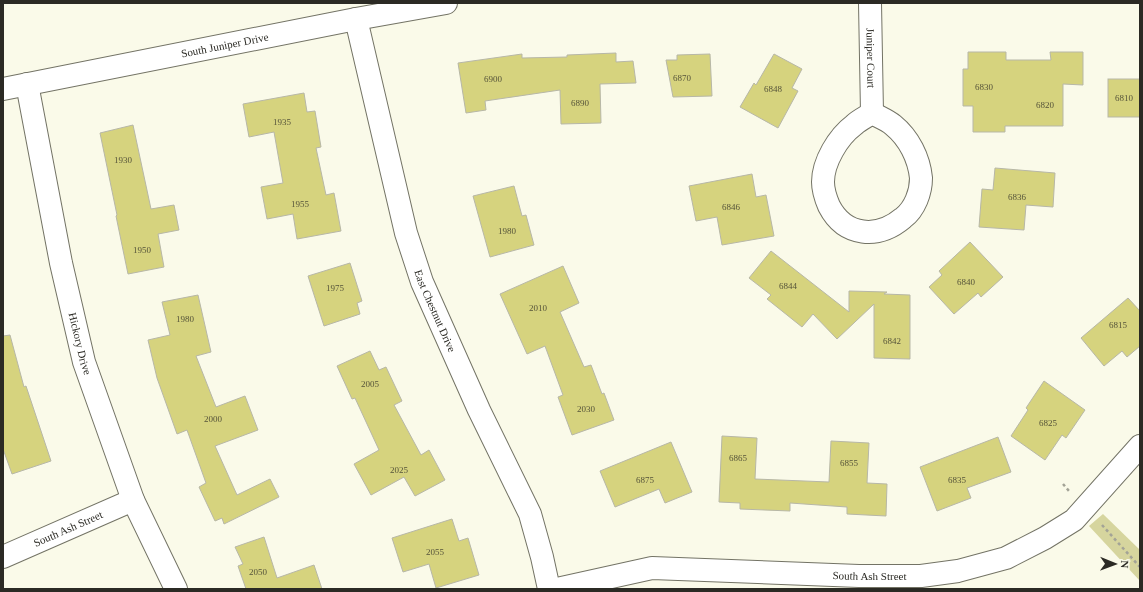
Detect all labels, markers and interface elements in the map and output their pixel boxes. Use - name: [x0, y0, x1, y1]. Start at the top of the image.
- street label: Juniper Court: [864, 28, 878, 88]
- street label: South Juniper Drive: [180, 31, 269, 60]
- house number: 6870: [673, 73, 692, 83]
- house number: 6900: [484, 74, 503, 84]
- house number: 6830: [975, 82, 994, 92]
- house number: 6848: [764, 84, 783, 94]
- house number: 6810: [1115, 93, 1134, 103]
- house number: 6890: [571, 98, 590, 108]
- house number: 6820: [1036, 100, 1055, 110]
- house number: 1935: [273, 117, 292, 127]
- house number: 1930: [114, 155, 133, 165]
- house number: 6836: [1008, 192, 1027, 202]
- house number: 1955: [291, 199, 310, 209]
- house number: 6846: [722, 202, 741, 212]
- house number: 1980: [498, 226, 517, 236]
- house number: 1950: [133, 245, 152, 255]
- street label: East Chestnut Drive: [412, 268, 458, 354]
- house number: 6840: [957, 277, 976, 287]
- house number: 6844: [779, 281, 798, 291]
- house number: 1975: [326, 283, 345, 293]
- house number: 2010: [529, 303, 548, 313]
- street label: Hickory Drive: [67, 311, 94, 376]
- house number: 1980: [176, 314, 195, 324]
- house number: 6815: [1109, 320, 1128, 330]
- house number: 6842: [883, 336, 901, 346]
- house number: 2005: [361, 379, 380, 389]
- house number: 2030: [577, 404, 596, 414]
- house number: 2000: [204, 414, 223, 424]
- house number: 6825: [1039, 418, 1058, 428]
- house number: 6865: [729, 453, 748, 463]
- house number: 6855: [840, 458, 859, 468]
- house number: 2025: [390, 465, 409, 475]
- house number: 6875: [636, 475, 655, 485]
- house number: 6835: [948, 475, 967, 485]
- street label: South Ash Street: [32, 508, 104, 549]
- north arrow: [1095, 544, 1135, 584]
- house number: 2055: [426, 547, 445, 557]
- text: N: [1119, 560, 1131, 568]
- house number: 2050: [249, 567, 268, 577]
- street label: South Ash Street: [832, 569, 907, 582]

